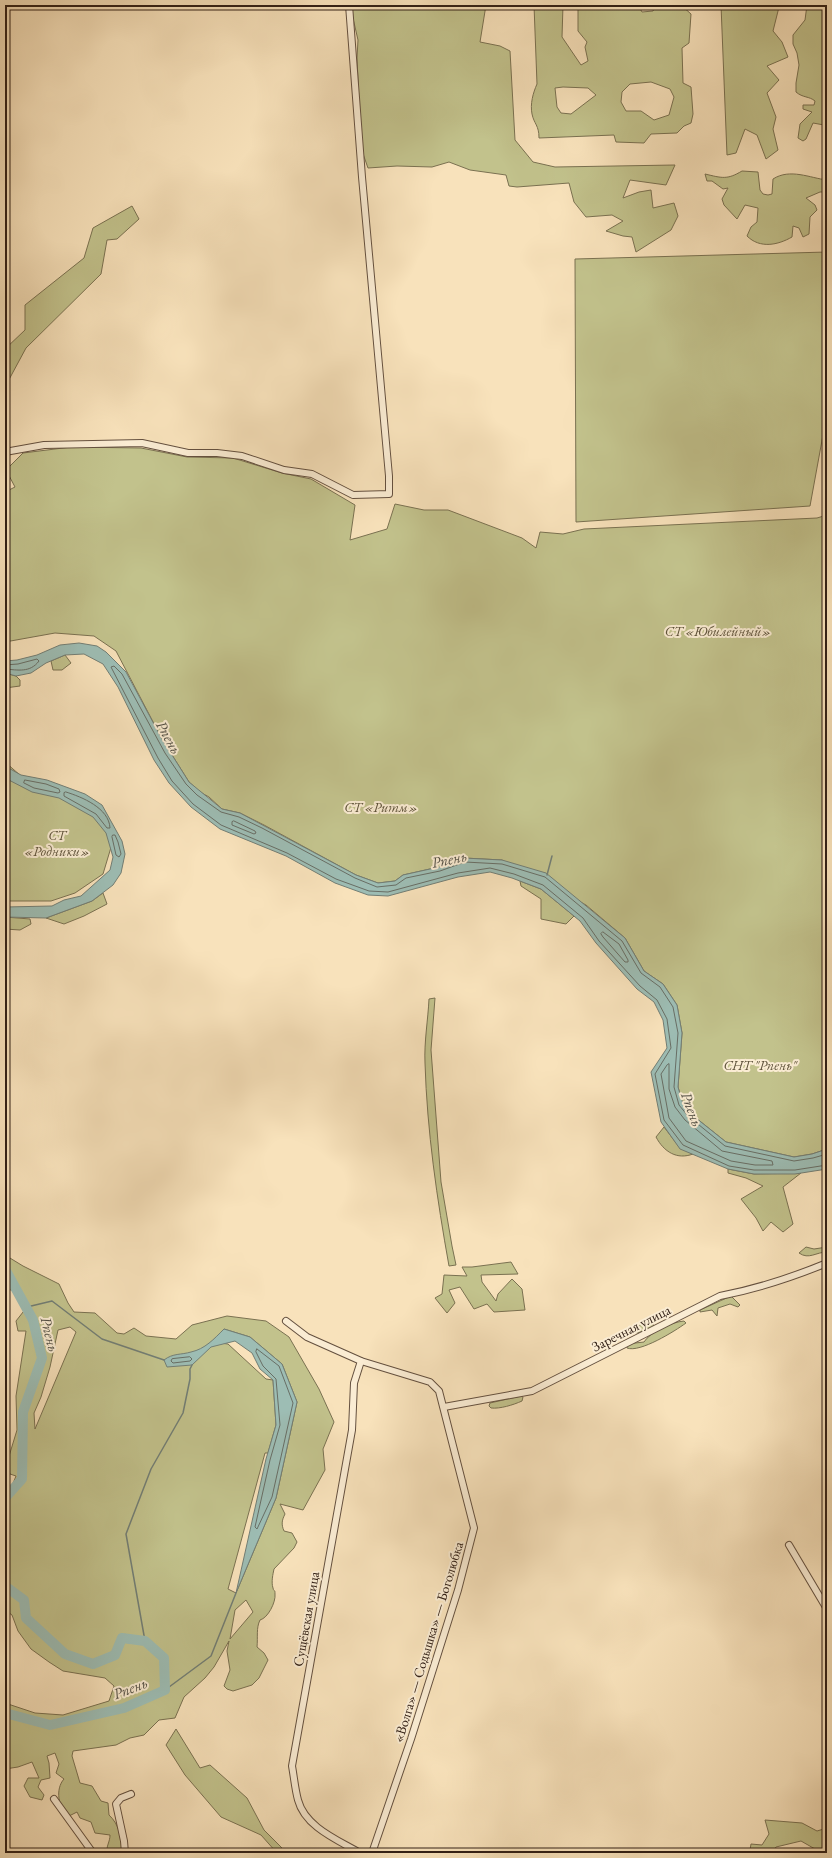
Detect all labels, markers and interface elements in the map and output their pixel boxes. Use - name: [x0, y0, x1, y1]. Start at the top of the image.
- park label: СТ «Юбилейный»: [665, 622, 771, 640]
- water label: Рпень: [152, 717, 186, 757]
- park label: СТ «Ритм»: [344, 798, 418, 816]
- park label: СТ «Родники»: [24, 826, 90, 860]
- water label: Рпень: [430, 846, 468, 872]
- park label: СНТ "Рпень": [723, 1056, 798, 1074]
- water label: Рпень: [677, 1089, 707, 1129]
- street label: Заречная улица: [588, 1300, 674, 1356]
- water label: Рпень: [36, 1315, 64, 1353]
- street label: «Волга» — Содышка» — Боголюбка: [389, 1539, 467, 1745]
- street label: Сущёвская улица: [289, 1570, 323, 1668]
- water label: Рпень: [110, 1673, 150, 1703]

